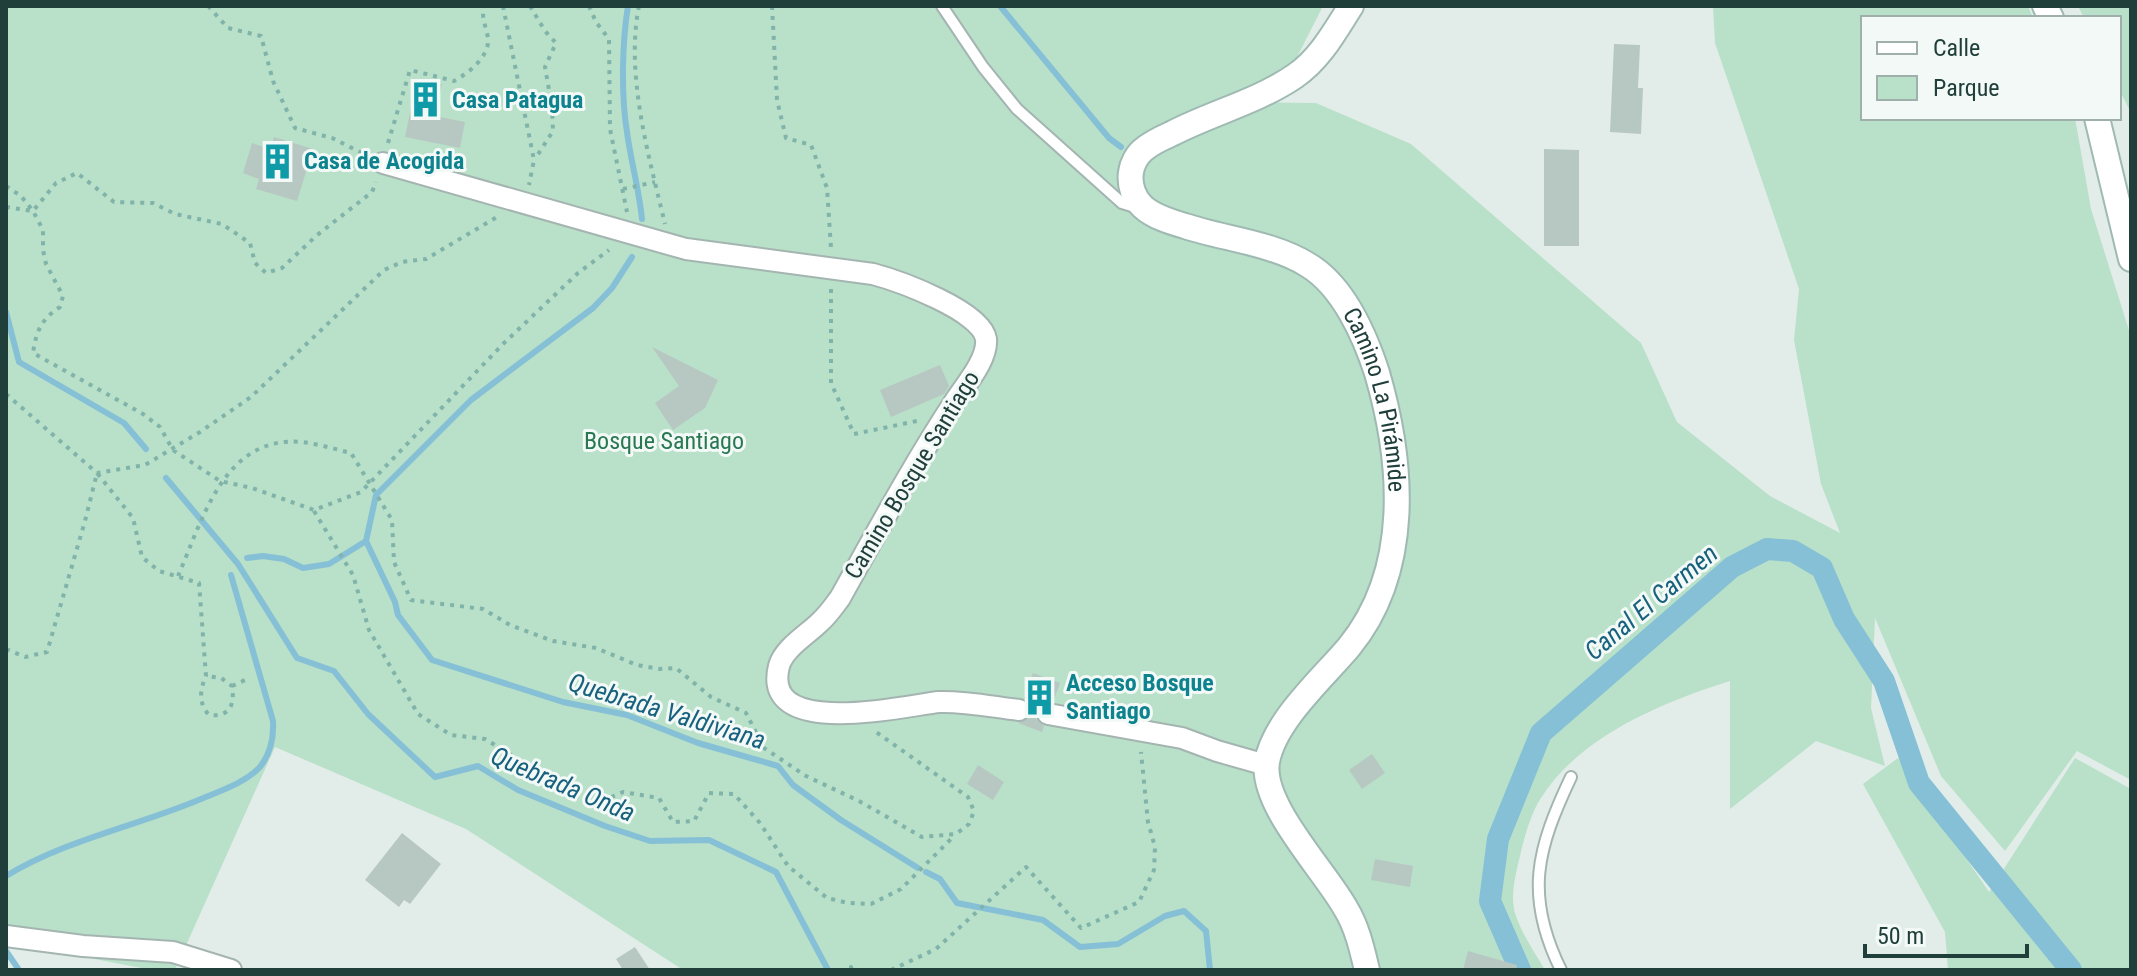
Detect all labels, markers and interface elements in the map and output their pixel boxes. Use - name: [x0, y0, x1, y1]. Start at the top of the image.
- legend: [1861, 16, 2121, 120]
- text: Calle: [1933, 34, 1980, 62]
- text: Parque: [1933, 74, 2000, 102]
- building icon: Casa Patagua: [407, 81, 445, 119]
- place label: Casa Patagua: [452, 86, 583, 114]
- building icon: Casa de Acogida: [259, 142, 297, 180]
- place label: Casa de Acogida: [304, 147, 464, 175]
- street label: Camino La Pirámide: [1337, 303, 1411, 492]
- street label: Camino Bosque Santiago: [839, 366, 985, 584]
- park label: Bosque Santiago: [584, 427, 744, 455]
- water label: Canal El Carmen: [1579, 538, 1723, 666]
- water label: Quebrada Valdiviana: [565, 667, 769, 755]
- place label: Acceso Bosque Santiago: [1066, 669, 1214, 725]
- building icon: Acceso Bosque Santiago: [1021, 678, 1059, 716]
- water label: Quebrada Onda: [487, 740, 639, 828]
- scale bar: [1865, 908, 2027, 958]
- text: 50 m: [1877, 922, 1924, 950]

